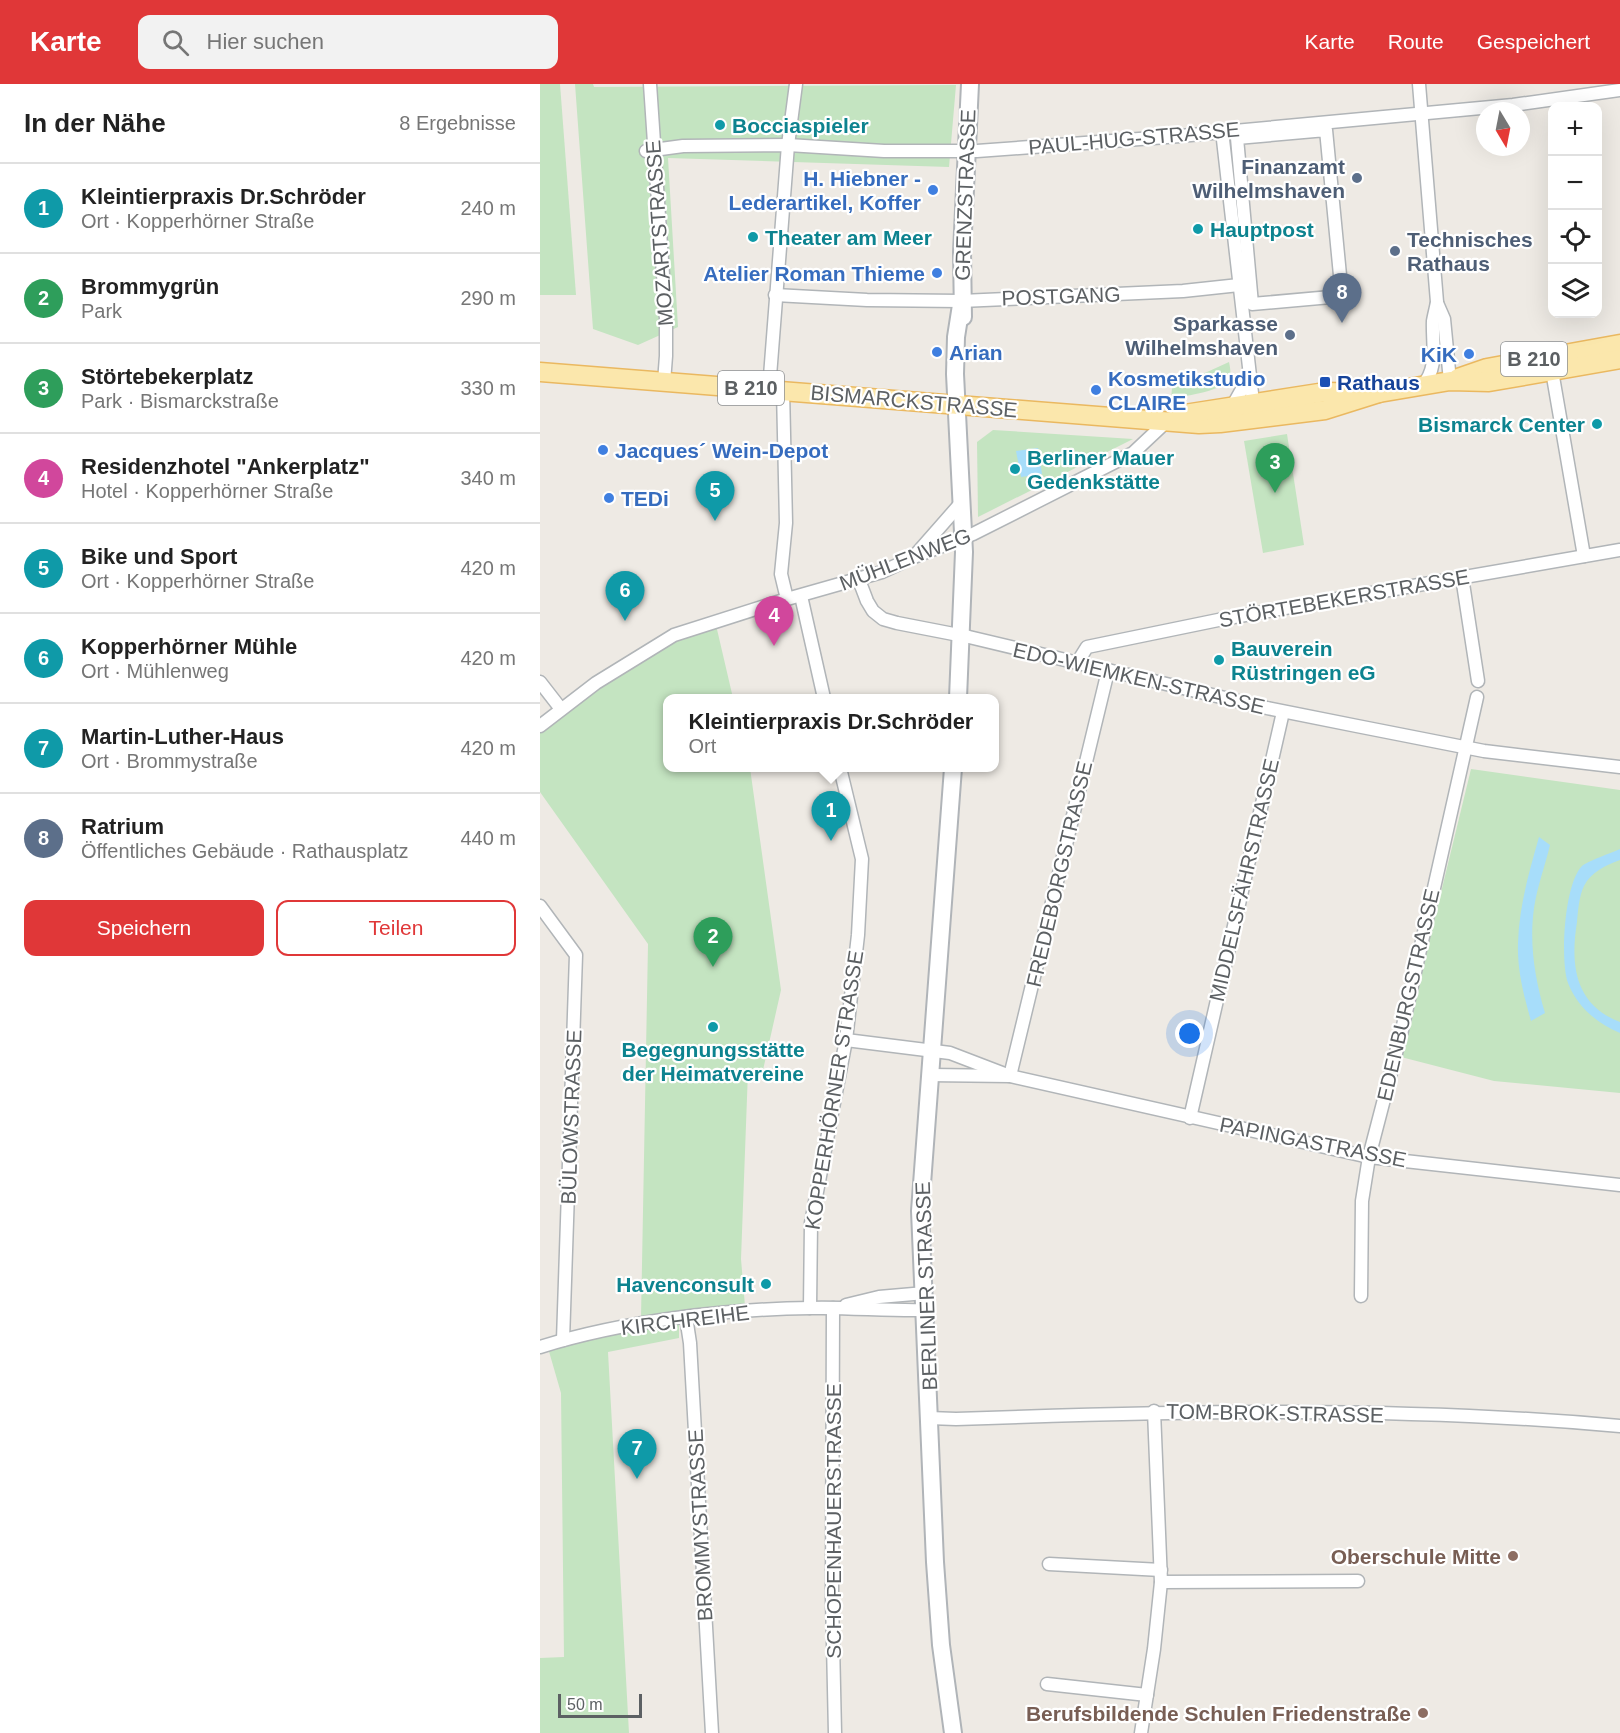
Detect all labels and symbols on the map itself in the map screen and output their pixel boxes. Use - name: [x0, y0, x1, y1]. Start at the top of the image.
- north arrow: [1476, 102, 1530, 156]
- street label: GRENZSTRASSE: [951, 109, 979, 281]
- place label: Bocciaspieler: [732, 114, 869, 137]
- street label: PAUL-HUG-STRASSE: [1027, 117, 1241, 159]
- marker: Bocciaspieler: [713, 118, 727, 132]
- street label: MOZARTSTRASSE: [641, 139, 677, 327]
- place label: Finanzamt Wilhelmshaven: [1192, 155, 1345, 202]
- place label: H. Hiebner - Lederartikel, Koffer: [728, 167, 921, 214]
- marker: Finanzamt Wilhelmshaven: [1350, 171, 1364, 185]
- marker: H. Hiebner - Lederartikel, Koffer: [926, 183, 940, 197]
- place label: Hauptpost: [1210, 218, 1314, 241]
- marker: Hauptpost: [1191, 222, 1205, 236]
- place label: Theater am Meer: [765, 226, 932, 249]
- place label: Technisches Rathaus: [1407, 228, 1533, 275]
- marker: Theater am Meer: [746, 230, 760, 244]
- marker: Technisches Rathaus: [1388, 244, 1402, 258]
- place label: Atelier Roman Thieme: [703, 262, 925, 285]
- marker: Atelier Roman Thieme: [930, 266, 944, 280]
- pin: 8: [1322, 274, 1362, 323]
- street label: POSTGANG: [1001, 282, 1121, 310]
- place label: Sparkasse Wilhelmshaven: [1125, 312, 1278, 359]
- marker: Sparkasse Wilhelmshaven: [1283, 328, 1297, 342]
- place label: Arian: [949, 341, 1003, 364]
- road number: B 210: [1501, 342, 1567, 376]
- place label: KiK: [1421, 343, 1457, 366]
- marker: Arian: [930, 345, 944, 359]
- marker: KiK: [1462, 347, 1476, 361]
- place label: Kosmetikstudio CLAIRE: [1108, 367, 1266, 414]
- road number: B 210: [718, 371, 784, 405]
- place label: Rathaus: [1337, 371, 1420, 394]
- marker: Rathaus: [1318, 375, 1332, 389]
- street label: BISMARCKSTRASSE: [810, 380, 1018, 422]
- marker: Kosmetikstudio CLAIRE: [1089, 383, 1103, 397]
- place label: Bismarck Center: [1418, 413, 1585, 436]
- marker: Bismarck Center: [1590, 417, 1604, 431]
- place label: Jacques´ Wein-Depot: [615, 439, 828, 462]
- marker: Jacques´ Wein-Depot: [596, 443, 610, 457]
- pin: 3: [1256, 444, 1294, 493]
- place label: Berliner Mauer Gedenkstätte: [1027, 446, 1174, 493]
- marker: Berliner Mauer Gedenkstätte: [1008, 462, 1022, 476]
- pin: 5: [696, 472, 735, 521]
- place label: TEDi: [621, 487, 669, 510]
- marker: TEDi: [602, 491, 616, 505]
- street label: MÜHLENWEG: [836, 523, 974, 595]
- street label: STÖRTEBEKERSTRASSE: [1217, 565, 1471, 631]
- pin: 6: [606, 572, 644, 621]
- pin: 4: [754, 596, 794, 646]
- place label: Bauverein Rüstringen eG: [1231, 637, 1376, 684]
- street label: EDO-WIEMKEN-STRASSE: [1011, 638, 1267, 718]
- marker: Bauverein Rüstringen eG: [1212, 653, 1226, 667]
- street label: MIDDELSFÄHRSTRASSE: [1205, 756, 1283, 1004]
- street label: FREDEBORGSTRASSE: [1022, 759, 1096, 989]
- pin: 1: [812, 792, 850, 841]
- street label: EDENBURGSTRASSE: [1372, 887, 1444, 1103]
- pin: 2: [694, 918, 732, 967]
- street label: KOPPERHÖRNER STRASSE: [801, 949, 867, 1231]
- your location: [1175, 1019, 1204, 1048]
- marker: Begegnungsstätte der Heimatvereine: [706, 1020, 720, 1034]
- street label: BÜLOWSTRASSE: [556, 1029, 586, 1205]
- place label: Begegnungsstätte der Heimatvereine: [621, 1038, 805, 1085]
- street label: PAPINGASTRASSE: [1218, 1113, 1408, 1171]
- street label: BERLINER STRASSE: [911, 1181, 941, 1391]
- place label: Havenconsult: [616, 1273, 754, 1296]
- marker: Havenconsult: [759, 1277, 773, 1291]
- street label: KIRCHREIHE: [619, 1301, 751, 1339]
- street label: SCHOPENHAUERSTRASSE: [822, 1383, 845, 1659]
- street label: TOM-BROK-STRASSE: [1166, 1400, 1384, 1426]
- street label: BROMMYSTRASSE: [683, 1428, 717, 1622]
- pin: 7: [618, 1430, 656, 1479]
- place label: Oberschule Mitte: [1331, 1545, 1501, 1568]
- marker: Oberschule Mitte: [1506, 1549, 1520, 1563]
- scale bar: [558, 1691, 642, 1718]
- place label: Berufsbildende Schulen Friedenstraße: [1026, 1702, 1411, 1725]
- marker: Berufsbildende Schulen Friedenstraße: [1416, 1706, 1430, 1720]

